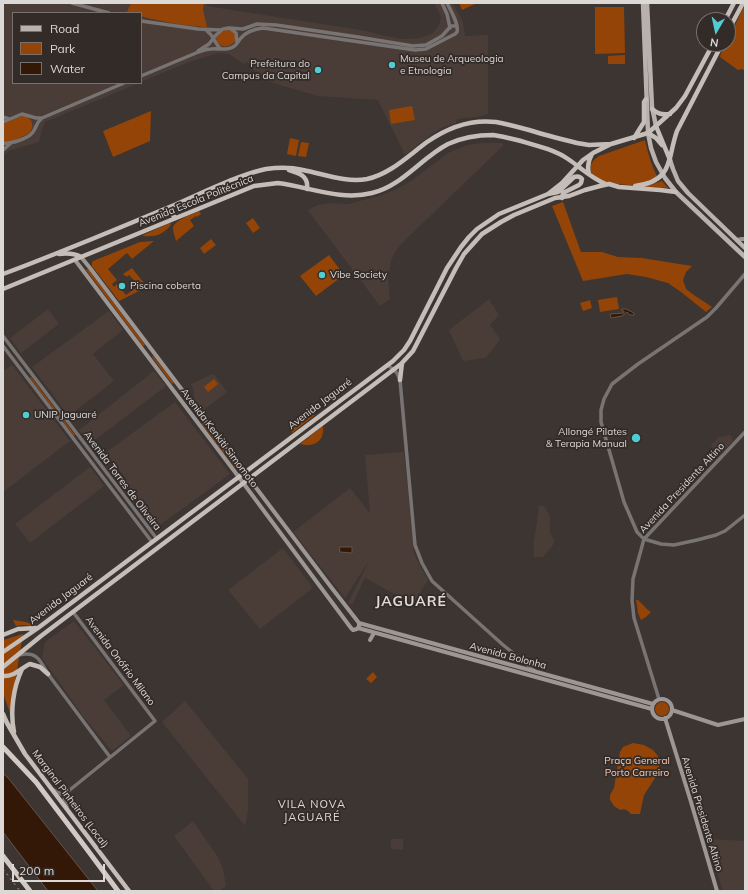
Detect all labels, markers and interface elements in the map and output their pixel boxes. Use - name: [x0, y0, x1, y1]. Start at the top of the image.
- legend: [12, 12, 142, 84]
- north arrow: [696, 12, 736, 52]
- text: Road: [50, 21, 79, 36]
- text: N: [709, 35, 719, 50]
- text: Park: [50, 41, 75, 56]
- place label: Museu de Arqueologia e Etnologia: [400, 53, 504, 76]
- place label: Prefeitura do Campus da Capital: [222, 58, 310, 82]
- marker: Museu de Arqueologia e Etnologia: [387, 60, 397, 70]
- text: Water: [50, 61, 85, 76]
- marker: Prefeitura do Campus da Capital: [313, 65, 323, 75]
- street label: Avenida Escola Politécnica: [137, 172, 255, 230]
- place label: Vibe Society: [330, 269, 387, 281]
- marker: Vibe Society: [317, 270, 327, 280]
- place label: Piscina coberta: [130, 280, 201, 292]
- marker: Piscina coberta: [117, 281, 127, 291]
- street label: Avenida Jaguaré: [286, 376, 354, 432]
- street label: Avenida Kenkiti Simomoto: [178, 386, 260, 490]
- place label: UNIP Jaguaré: [34, 409, 97, 421]
- marker: UNIP Jaguaré: [21, 410, 31, 420]
- place label: Allongé Pilates & Terapia Manual: [546, 426, 627, 450]
- street label: Avenida Torres de Oliveira: [81, 429, 163, 533]
- marker: Allongé Pilates & Terapia Manual: [630, 432, 642, 444]
- street label: Avenida Presidente Altino: [637, 440, 727, 536]
- street label: Avenida Jaguaré: [27, 571, 95, 627]
- district label: JAGUARÉ: [375, 594, 447, 610]
- street label: Avenida Onófrio Milano: [83, 614, 157, 708]
- street label: Avenida Bolonha: [468, 640, 548, 672]
- street label: Marginal Pinheiros (Local): [29, 748, 111, 850]
- park label: Praça General Porto Carreiro: [604, 755, 670, 778]
- street label: Avenida Presidente Altino: [679, 755, 725, 873]
- district label: VILA NOVA JAGUARÉ: [278, 798, 346, 824]
- scale bar: [14, 856, 107, 882]
- text: 200 m: [19, 863, 54, 878]

